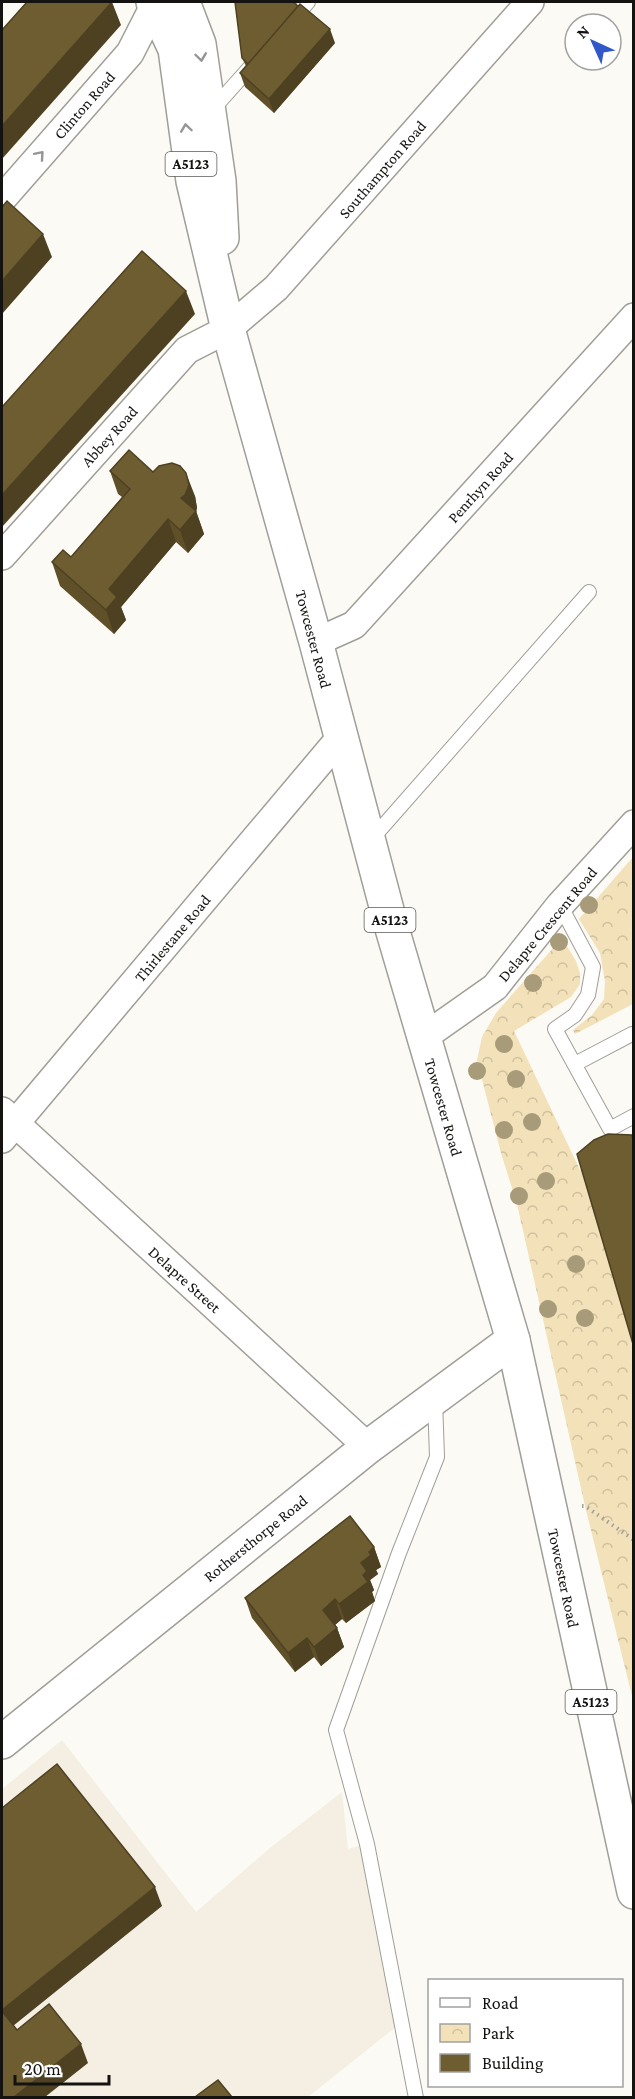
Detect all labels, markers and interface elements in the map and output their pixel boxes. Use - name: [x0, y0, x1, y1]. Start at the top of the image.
- north arrow: [563, 12, 623, 72]
- text: N: [573, 22, 593, 42]
- one-way arrow: [195, 52, 207, 61]
- street label: Clinton Road: [51, 68, 119, 142]
- street label: Southampton Road: [335, 117, 430, 222]
- one-way arrow: [180, 123, 192, 133]
- one-way arrow: [33, 151, 44, 162]
- road number: A5123: [166, 152, 216, 176]
- street label: Abbey Road: [78, 402, 142, 471]
- street label: Penrhyn Road: [444, 448, 518, 527]
- street label: Towcester Road: [292, 588, 335, 691]
- street label: Delapre Crescent Road: [495, 863, 601, 986]
- street label: Thirlestane Road: [131, 891, 214, 985]
- road number: A5123: [364, 908, 416, 932]
- street label: Towcester Road: [421, 1056, 466, 1158]
- street label: Delapre Street: [145, 1243, 225, 1317]
- street label: Rothersthorpe Road: [200, 1491, 311, 1586]
- street label: Towcester Road: [545, 1527, 582, 1630]
- road number: A5123: [566, 1690, 616, 1714]
- legend: [428, 1979, 623, 2087]
- text: Road: [482, 1993, 519, 2013]
- text: Park: [482, 2023, 514, 2043]
- scale bar: [15, 2048, 110, 2086]
- text: Building: [482, 2053, 544, 2073]
- text: 20 m: [24, 2059, 61, 2079]

